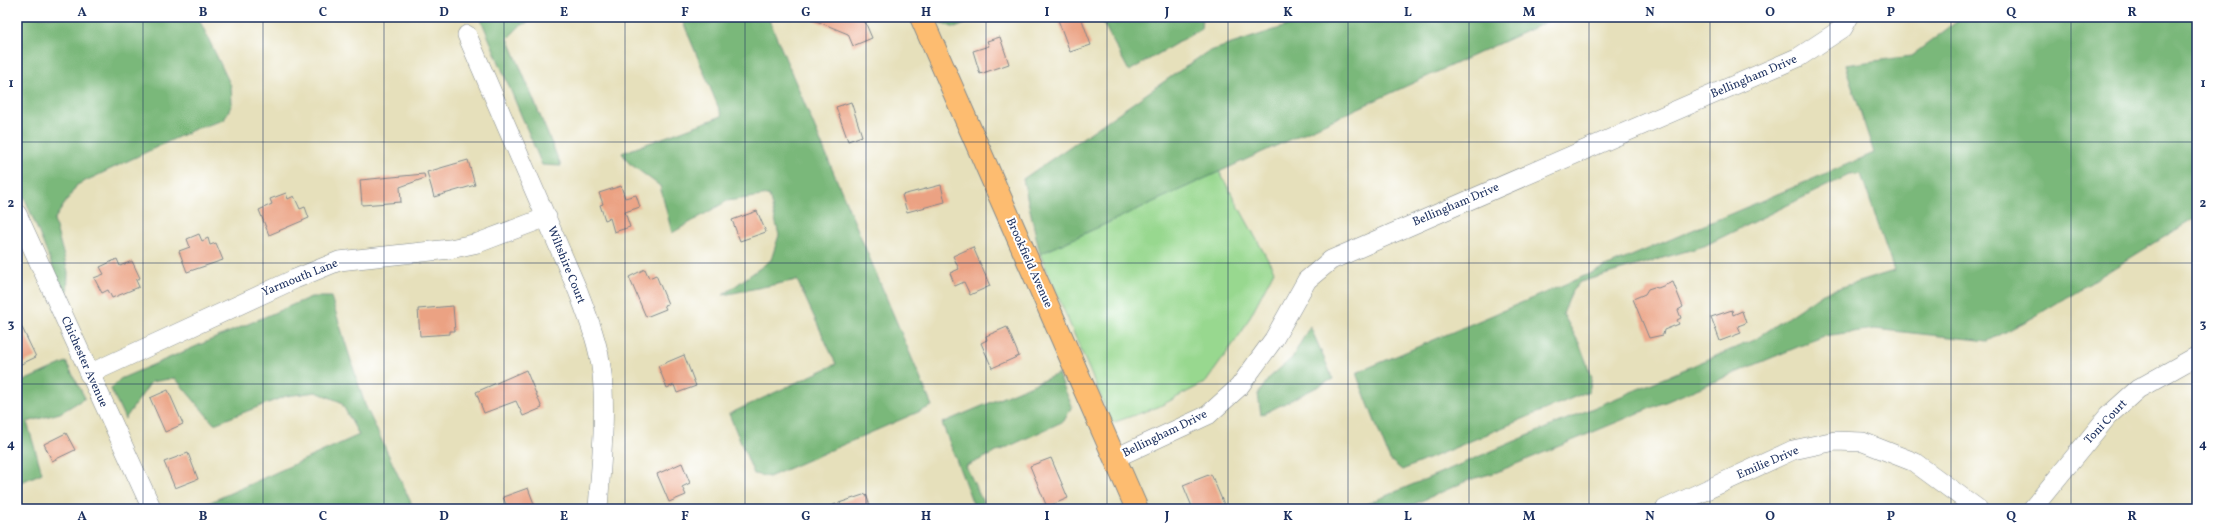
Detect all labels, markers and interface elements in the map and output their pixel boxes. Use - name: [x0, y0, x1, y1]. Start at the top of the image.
- text: A: [77, 4, 87, 22]
- text: B: [199, 4, 208, 22]
- text: C: [319, 4, 327, 22]
- text: D: [439, 4, 449, 22]
- text: E: [560, 4, 568, 22]
- text: F: [681, 4, 689, 22]
- text: G: [801, 4, 811, 22]
- text: H: [921, 4, 931, 22]
- text: I: [1045, 4, 1050, 22]
- text: J: [1164, 4, 1170, 22]
- text: K: [1283, 4, 1293, 22]
- text: L: [1404, 4, 1412, 22]
- text: M: [1523, 4, 1536, 22]
- text: N: [1645, 4, 1655, 22]
- text: O: [1765, 4, 1775, 22]
- text: P: [1887, 4, 1895, 22]
- text: Q: [2006, 4, 2017, 22]
- text: R: [2127, 4, 2137, 22]
- street label: Bellingham Drive: [1708, 51, 1800, 102]
- text: 1: [8, 75, 14, 93]
- text: 1: [2200, 75, 2206, 93]
- street label: Bellingham Drive: [1410, 179, 1502, 230]
- text: 2: [8, 195, 15, 213]
- text: 2: [2200, 195, 2207, 213]
- street label: Brookfield Avenue: [1002, 215, 1056, 311]
- street label: Wiltshire Court: [543, 224, 589, 306]
- street label: Yarmouth Lane: [260, 255, 341, 301]
- street label: Chichester Avenue: [57, 314, 111, 410]
- text: 3: [8, 316, 15, 334]
- text: 3: [2200, 316, 2207, 334]
- street label: Toni Court: [2081, 396, 2131, 448]
- street label: Bellingham Drive: [1120, 406, 1210, 462]
- text: 4: [7, 436, 15, 454]
- text: 4: [2199, 436, 2207, 454]
- street label: Emilie Drive: [1734, 443, 1802, 483]
- text: A: [77, 508, 87, 526]
- text: B: [199, 508, 208, 526]
- text: C: [319, 508, 327, 526]
- text: D: [439, 508, 449, 526]
- text: E: [560, 508, 568, 526]
- text: F: [681, 508, 689, 526]
- text: G: [801, 508, 811, 526]
- text: H: [921, 508, 931, 526]
- text: I: [1045, 508, 1050, 526]
- text: J: [1164, 508, 1170, 526]
- text: K: [1283, 508, 1293, 526]
- text: L: [1404, 508, 1412, 526]
- text: M: [1523, 508, 1536, 526]
- text: N: [1645, 508, 1655, 526]
- text: O: [1765, 508, 1775, 526]
- text: P: [1887, 508, 1895, 526]
- text: Q: [2006, 508, 2017, 526]
- text: R: [2127, 508, 2137, 526]

